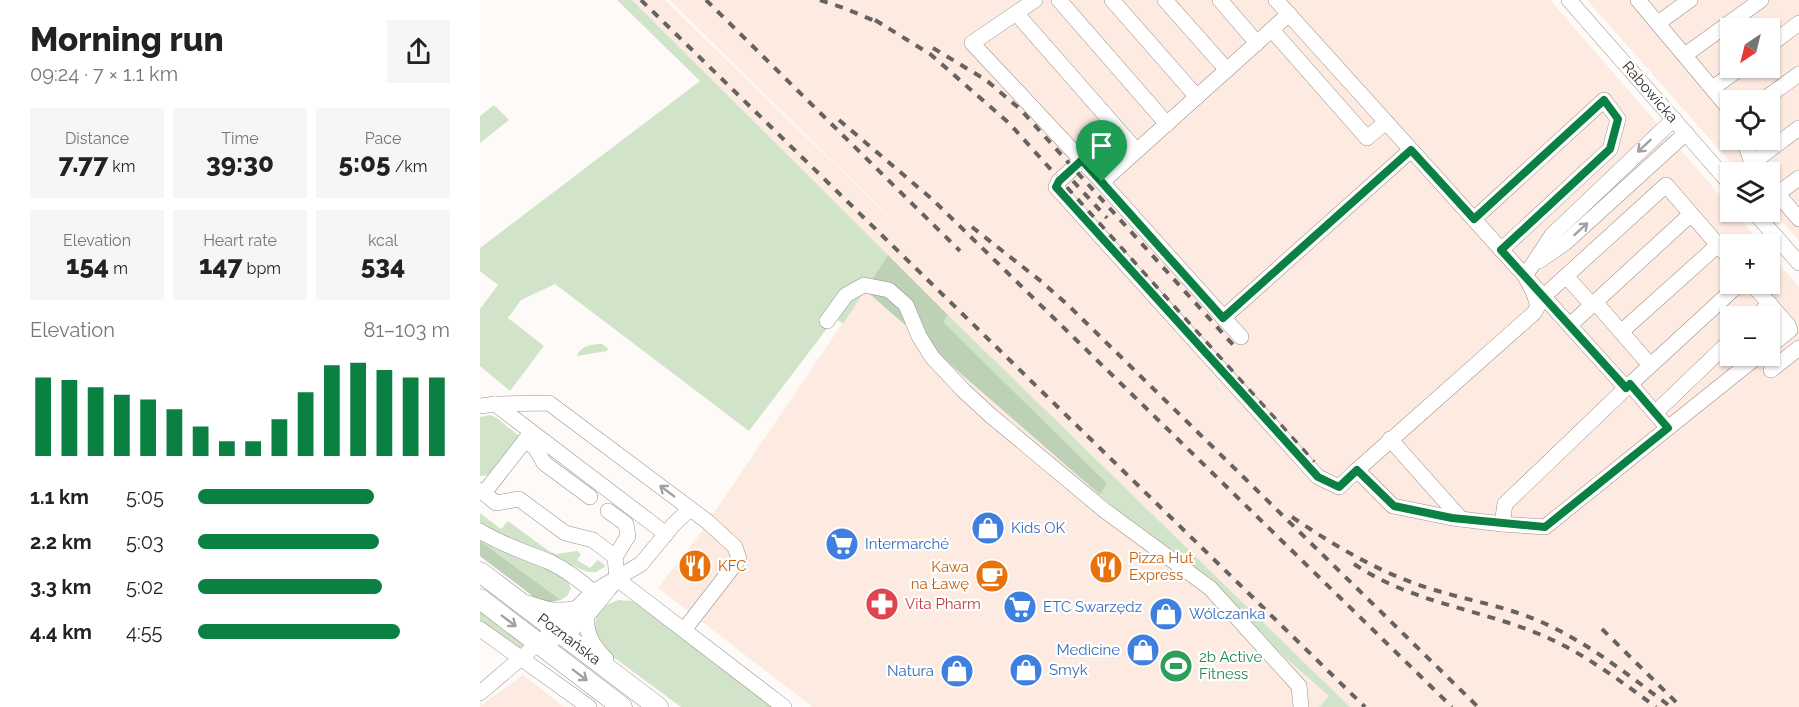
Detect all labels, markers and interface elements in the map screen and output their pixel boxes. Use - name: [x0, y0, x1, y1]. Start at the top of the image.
- north arrow: [1720, 18, 1780, 78]
- map controls: [1720, 18, 1780, 366]
- text: Morning run: [30, 20, 224, 59]
- button: share: [387, 20, 450, 83]
- street label: Rabowicka: [1618, 58, 1682, 126]
- text: 09:24 · 7 × 1.1 km: [30, 62, 178, 86]
- button: locate: [1720, 90, 1780, 150]
- pin: [1076, 120, 1127, 182]
- text: Distance: [65, 129, 129, 148]
- text: Time: [221, 129, 259, 148]
- text: Pace: [365, 129, 401, 148]
- icon: arrive: [1085, 129, 1118, 162]
- one-way arrow: [1636, 139, 1651, 153]
- text: 7.77: [59, 148, 108, 178]
- text: 39:30: [206, 148, 274, 178]
- text: 5:05: [338, 148, 391, 178]
- text: km: [108, 157, 135, 176]
- text: /km: [391, 157, 428, 176]
- button: layers: [1720, 162, 1780, 222]
- one-way arrow: [1573, 222, 1588, 236]
- text: Elevation: [63, 231, 131, 250]
- text: Heart rate: [203, 231, 277, 250]
- text: kcal: [368, 231, 398, 250]
- button: +: [1720, 234, 1780, 294]
- text: 154: [66, 250, 109, 280]
- text: 147: [199, 250, 242, 280]
- text: 534: [361, 250, 405, 280]
- text: m: [109, 259, 128, 278]
- text: bpm: [242, 259, 281, 278]
- button: −: [1720, 306, 1780, 366]
- text: Elevation: [30, 318, 115, 342]
- text: 81–103 m: [364, 318, 450, 342]
- text: 1.1 km: [30, 485, 89, 509]
- text: 5:05: [126, 485, 164, 509]
- one-way arrow: [659, 485, 675, 498]
- shop icon: Kids OK: [970, 510, 1006, 546]
- place label: Kids OK: [1011, 519, 1066, 537]
- supermarket icon: Intermarché: [824, 526, 860, 562]
- text: 2.2 km: [30, 530, 92, 554]
- text: 5:03: [126, 530, 164, 554]
- place label: Intermarché: [865, 535, 949, 553]
- restaurant icon: KFC: [677, 548, 713, 584]
- restaurant icon: Pizza Hut Express: [1088, 549, 1124, 585]
- place label: Pizza Hut Express: [1129, 549, 1193, 584]
- place label: KFC: [718, 557, 747, 575]
- place label: Kawa na Ławę: [911, 558, 969, 593]
- cafe icon: Kawa na Ławę: [974, 558, 1010, 594]
- text: 3.3 km: [30, 575, 91, 599]
- text: 5:02: [126, 575, 163, 599]
- pharmacy icon: Vita Pharm: [864, 586, 900, 622]
- supermarket icon: ETC Swarzędz: [1002, 589, 1038, 625]
- place label: Vita Pharm: [905, 595, 981, 613]
- shop icon: Wólczanka: [1148, 596, 1184, 632]
- place label: ETC Swarzędz: [1043, 598, 1142, 616]
- place label: Wólczanka: [1189, 605, 1265, 623]
- street label: Poznańska: [534, 609, 604, 669]
- one-way arrow: [501, 615, 517, 628]
- text: 4.4 km: [30, 620, 92, 644]
- text: 4:55: [126, 620, 162, 644]
- shop icon: Medicine: [1125, 632, 1161, 668]
- place label: Medicine: [1057, 641, 1120, 659]
- sports icon: 2b Active Fitness: [1158, 648, 1194, 684]
- place label: 2b Active Fitness: [1199, 648, 1263, 683]
- shop icon: Smyk: [1008, 652, 1044, 688]
- shop icon: Natura: [939, 653, 975, 689]
- place label: Smyk: [1049, 661, 1088, 679]
- place label: Natura: [887, 662, 934, 680]
- one-way arrow: [572, 669, 588, 681]

